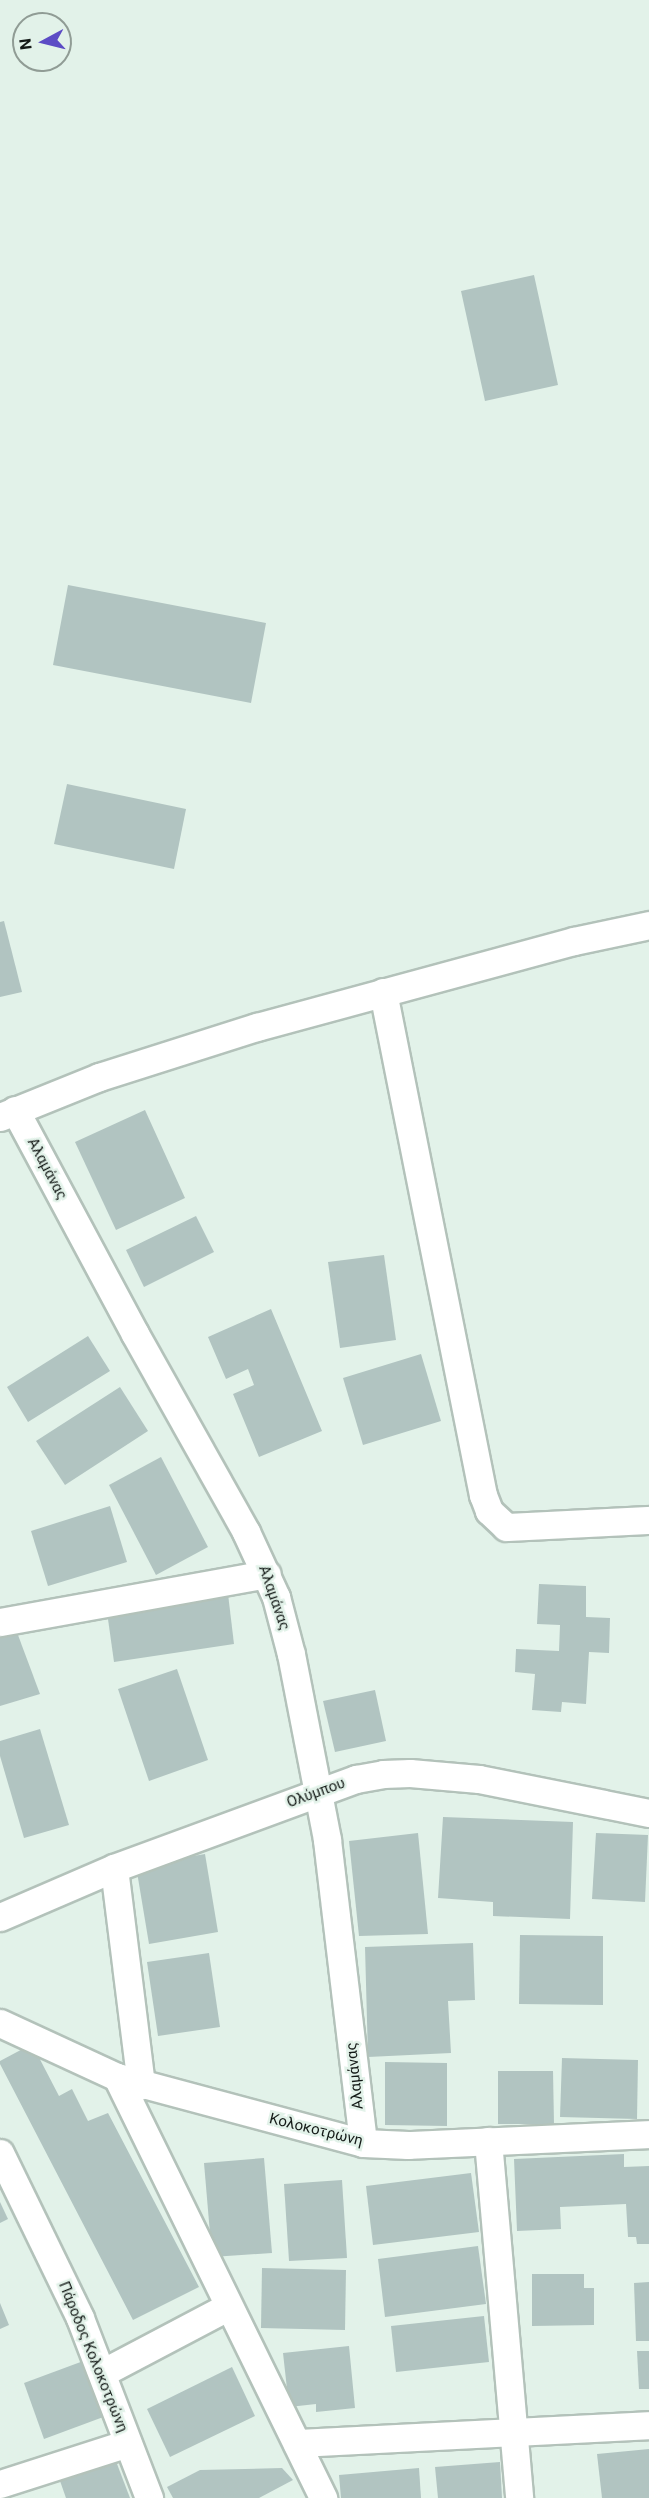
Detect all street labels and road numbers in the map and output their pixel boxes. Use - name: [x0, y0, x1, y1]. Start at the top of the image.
- street label: Αλαμάνας: [23, 1135, 71, 1203]
- street label: Αλαμάνας: [255, 1563, 293, 1633]
- street label: Ολύμπου: [284, 1774, 348, 1812]
- street label: Αλαμάνας: [343, 2042, 367, 2110]
- street label: Κολοκοτρώνη: [267, 2110, 365, 2150]
- street label: Πάροδος Κολοκοτρώνη: [55, 2279, 131, 2435]

